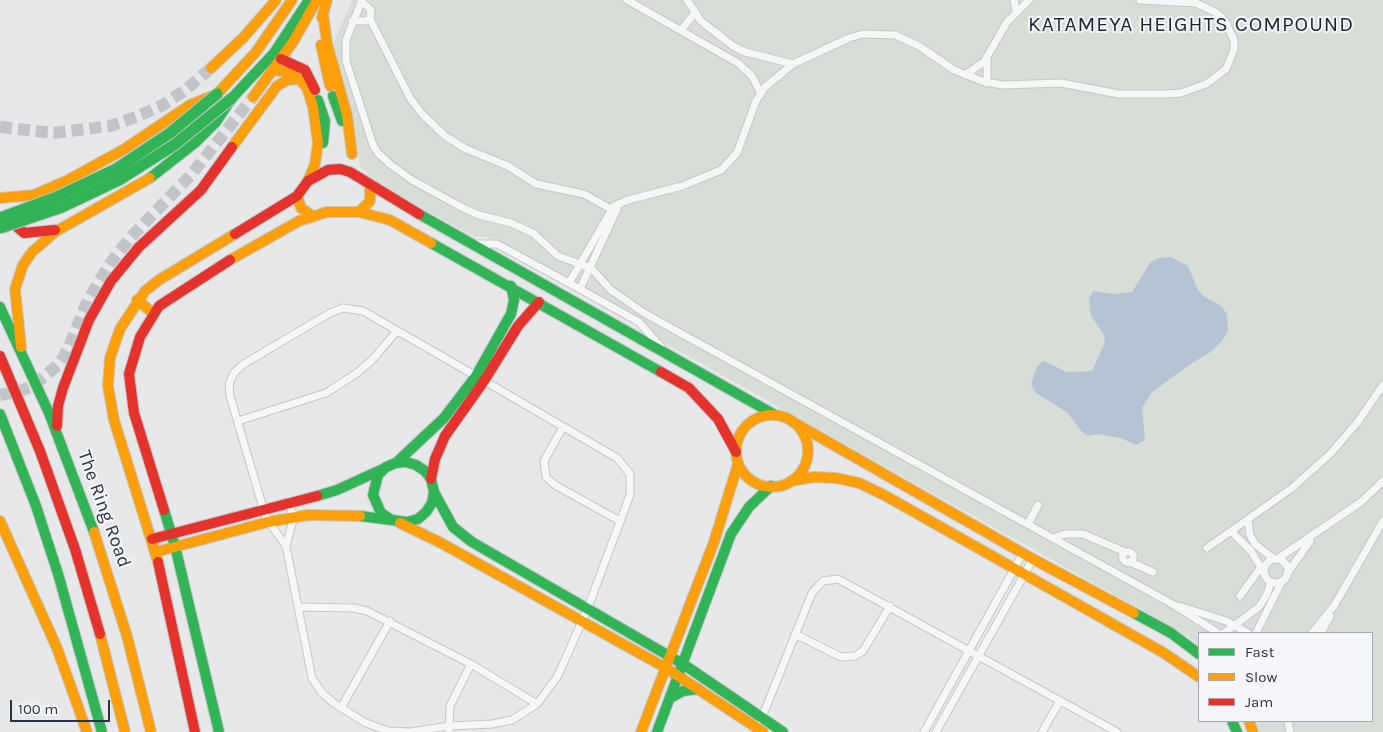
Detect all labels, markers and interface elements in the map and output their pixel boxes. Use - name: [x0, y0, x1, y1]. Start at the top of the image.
- district label: KATAMEYA HEIGHTS COMPOUND: [1025, 12, 1357, 38]
- street label: The Ring Road: [72, 447, 136, 571]
- legend: [1198, 632, 1373, 722]
- text: Fast: [1245, 643, 1274, 661]
- text: Slow: [1245, 668, 1277, 686]
- scale bar: [12, 690, 112, 722]
- text: Jam: [1245, 693, 1273, 711]
- text: 100 m: [18, 700, 58, 718]

